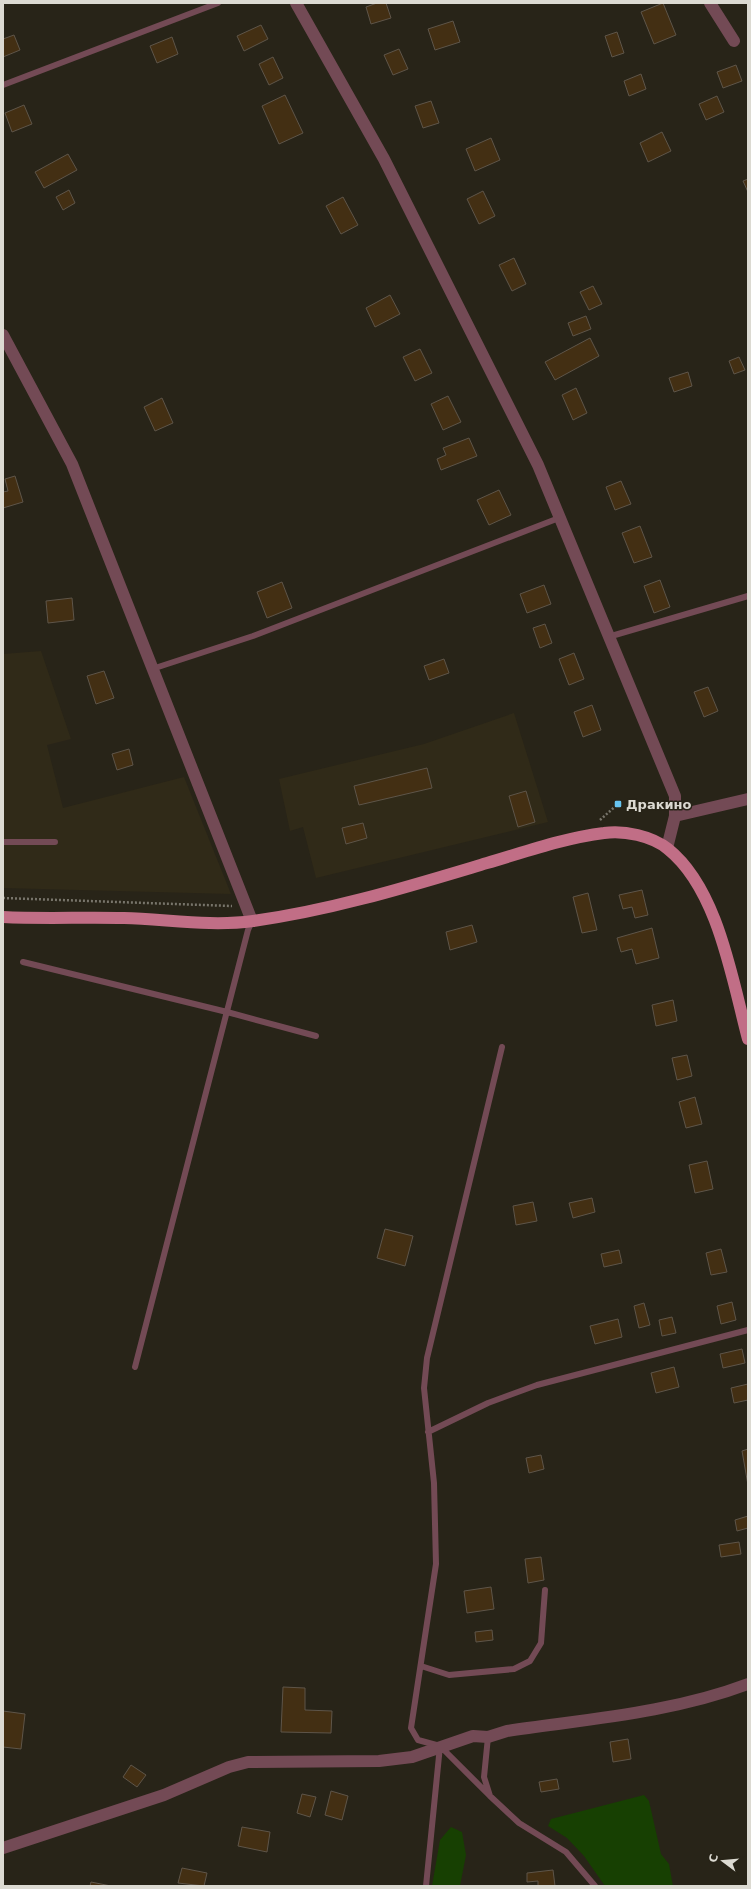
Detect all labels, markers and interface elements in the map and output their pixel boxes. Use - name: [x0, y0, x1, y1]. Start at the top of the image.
- place label: Дракино: [626, 797, 692, 812]
- marker: Дракино: [613, 799, 623, 809]
- north arrow: [703, 1841, 743, 1881]
- text: С: [707, 1853, 721, 1864]

